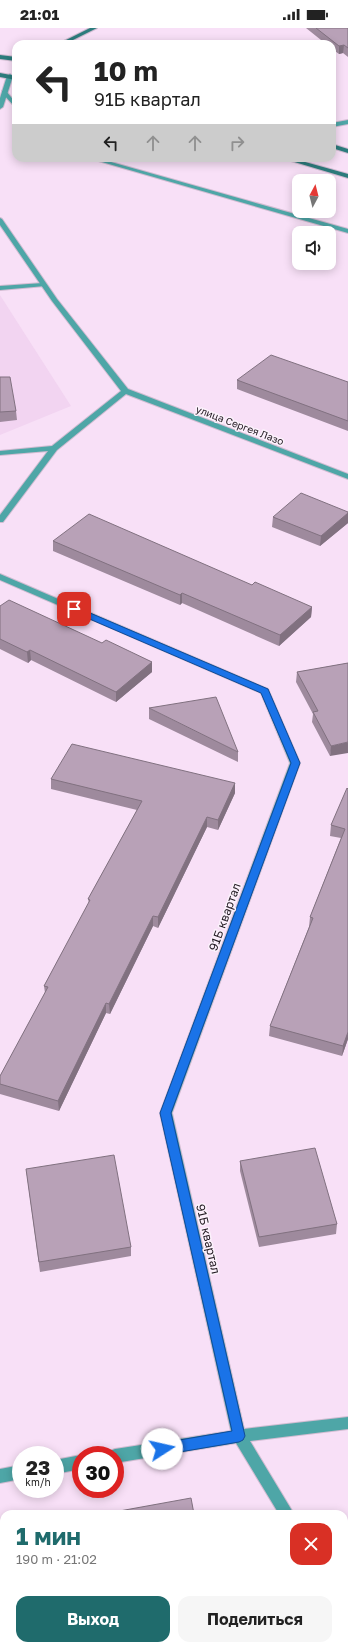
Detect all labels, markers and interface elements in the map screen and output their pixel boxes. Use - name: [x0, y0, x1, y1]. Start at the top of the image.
- text: 21:01: [20, 5, 59, 23]
- text: 10 m: [94, 54, 158, 87]
- icon: left: [28, 56, 80, 108]
- text: 91Б квартал: [94, 88, 201, 110]
- icon: left: [100, 132, 122, 154]
- icon: ahead: [142, 132, 164, 154]
- icon: ahead: [184, 132, 206, 154]
- icon: right: [226, 132, 248, 154]
- north arrow: [292, 174, 336, 218]
- map controls: [292, 174, 336, 270]
- button: sound: [292, 226, 336, 270]
- street label: улица Сергея Лазо: [194, 403, 286, 447]
- pin: [57, 592, 91, 626]
- icon: arrive: [63, 598, 85, 620]
- street label: 91Б квартал: [205, 881, 244, 953]
- street label: 91Б квартал: [193, 1202, 224, 1275]
- position arrow: [141, 1428, 183, 1470]
- speed limit sign: 30: [72, 1446, 124, 1498]
- text: 23: [26, 1455, 50, 1479]
- text: km/h: [25, 1476, 51, 1488]
- text: 1 мин: [16, 1521, 81, 1550]
- button: close: [290, 1523, 332, 1565]
- text: 190 m · 21:02: [16, 1551, 97, 1567]
- button: Выход: [16, 1596, 170, 1642]
- button: Поделиться: [178, 1596, 332, 1642]

